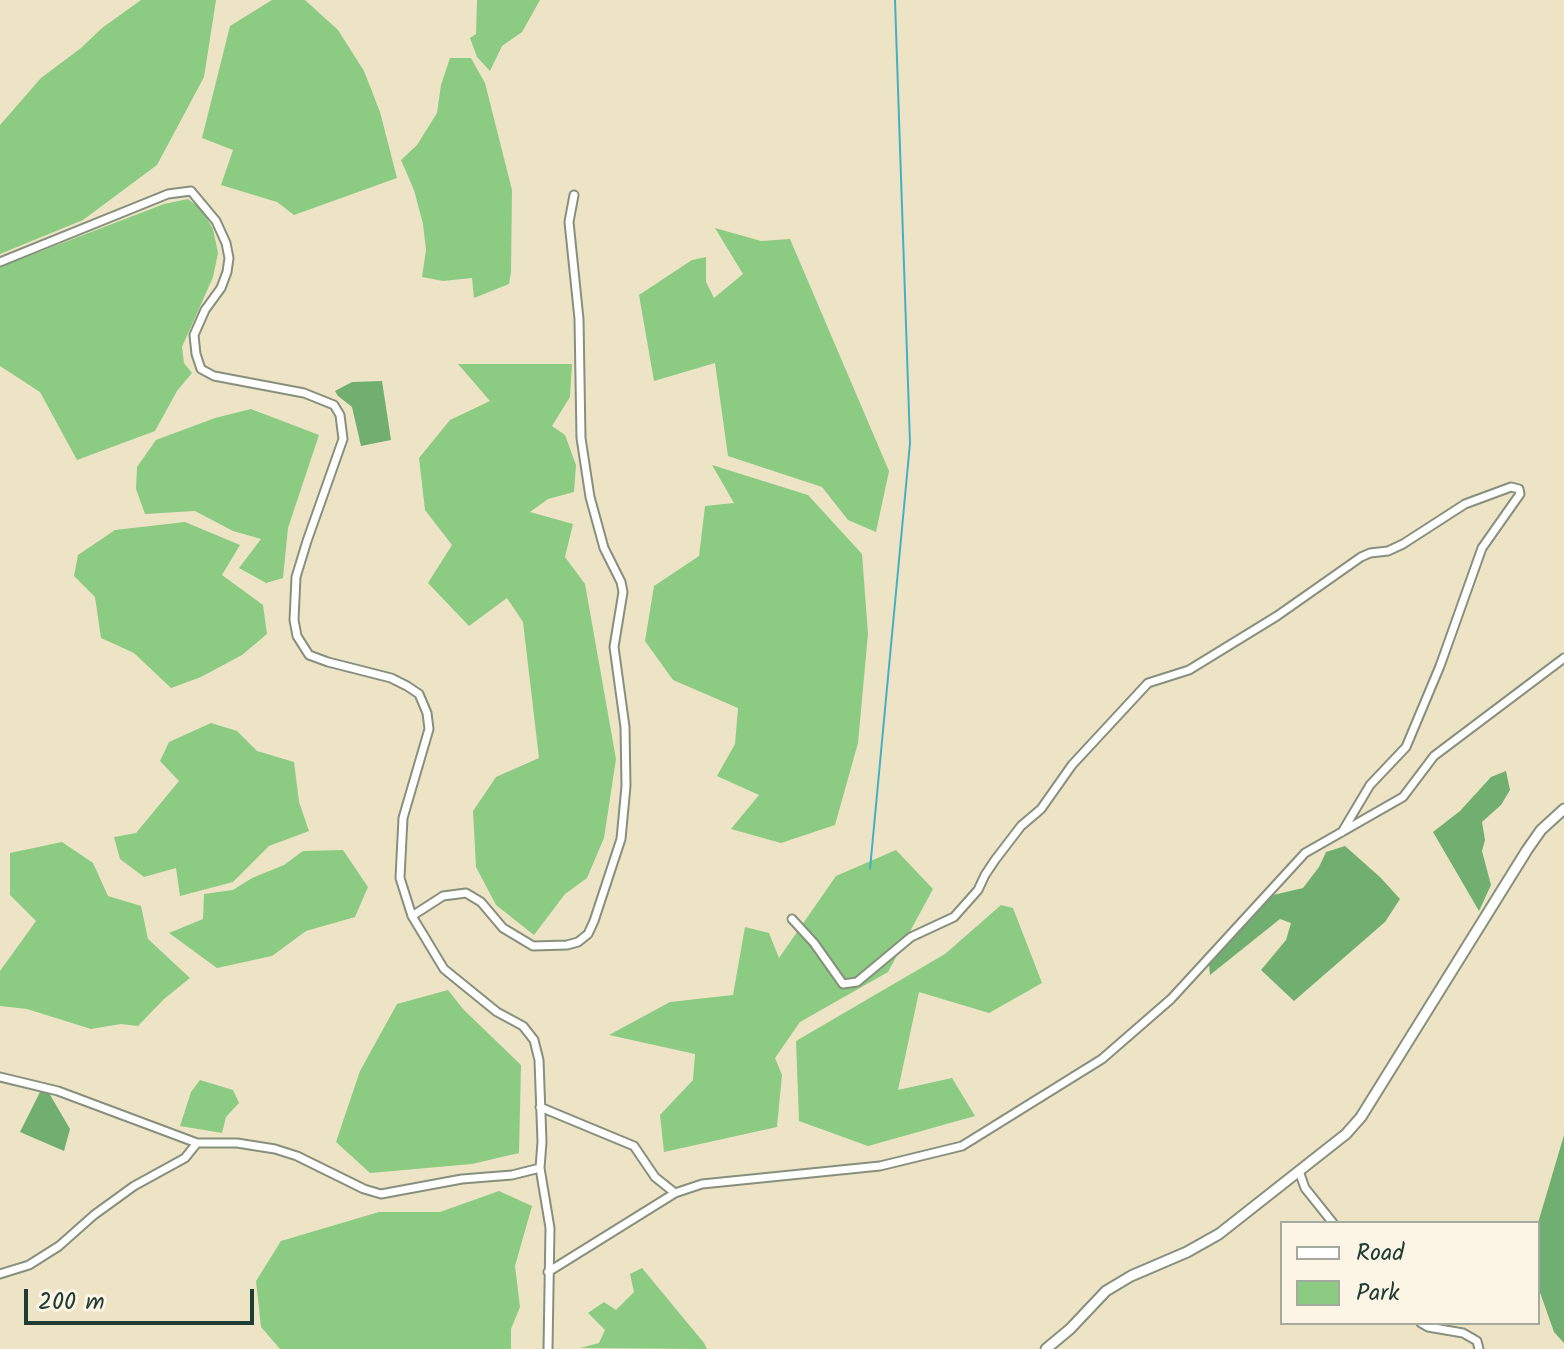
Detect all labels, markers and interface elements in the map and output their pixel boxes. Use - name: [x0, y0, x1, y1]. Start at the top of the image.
- legend: [1280, 1221, 1540, 1325]
- text: Road: [1356, 1234, 1404, 1273]
- scale bar: [28, 1273, 258, 1323]
- text: Park: [1356, 1274, 1400, 1313]
- text: 200 m: [38, 1283, 105, 1322]

